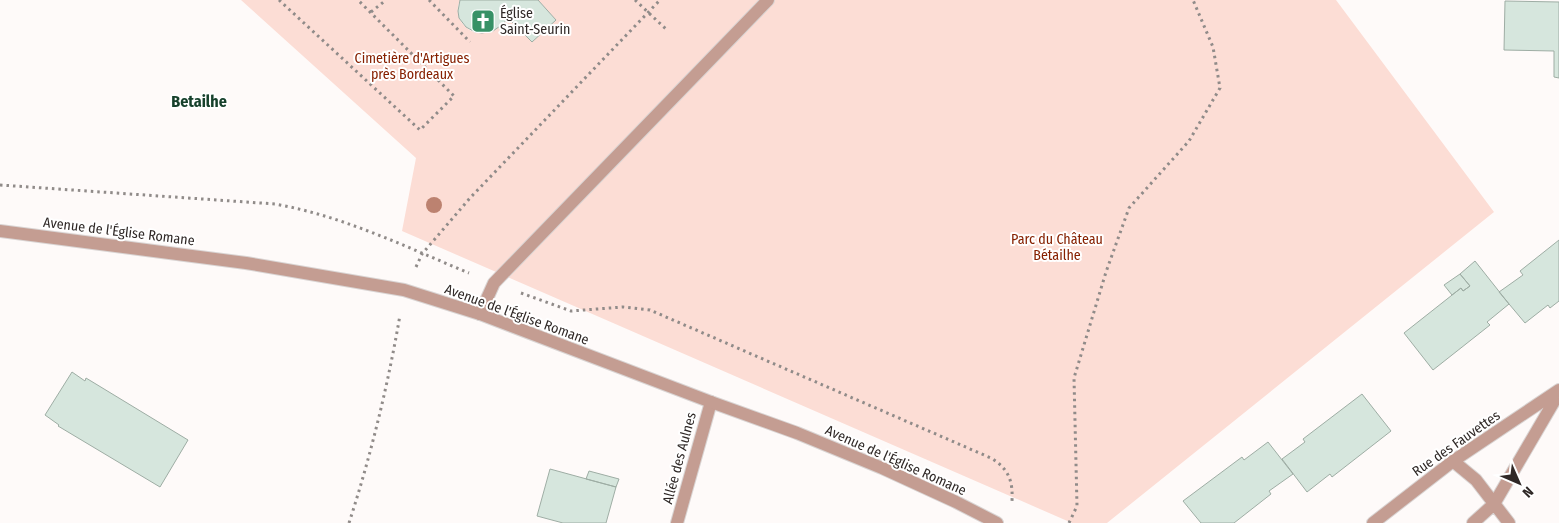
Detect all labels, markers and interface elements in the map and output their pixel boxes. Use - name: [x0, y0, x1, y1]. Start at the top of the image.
- place label: Église Saint-Seurin: [500, 4, 570, 38]
- church icon: Église Saint-Seurin: [470, 8, 496, 34]
- park label: Cimetière d'Artigues près Bordeaux: [355, 50, 470, 83]
- district label: Betailhe: [171, 92, 227, 111]
- street label: Avenue de l'Église Romane: [42, 213, 196, 249]
- park label: Parc du Château Bétailhe: [1011, 231, 1103, 264]
- street label: Avenue de l'Église Romane: [442, 279, 592, 349]
- street label: Rue des Fauvettes: [1409, 407, 1503, 480]
- street label: Allée des Aulnes: [659, 410, 700, 506]
- street label: Avenue de l'Église Romane: [823, 421, 969, 499]
- north arrow: [1494, 458, 1544, 508]
- text: N: [1519, 483, 1537, 501]

